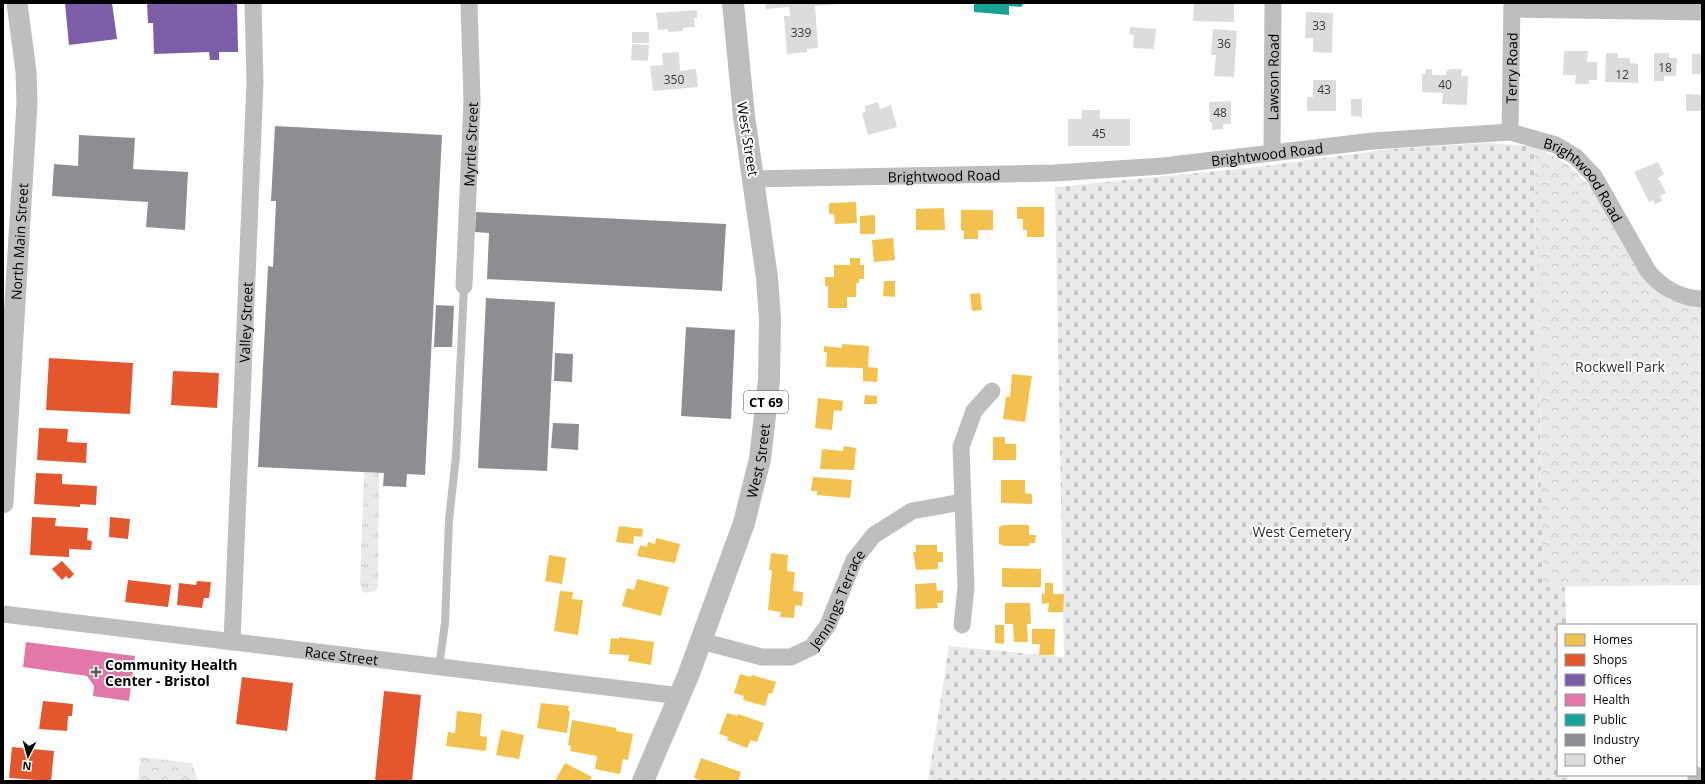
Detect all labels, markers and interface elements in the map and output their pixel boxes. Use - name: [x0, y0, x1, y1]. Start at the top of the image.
- house number: 33: [1312, 17, 1326, 34]
- house number: 339: [791, 24, 811, 41]
- street label: Terry Road: [1501, 32, 1521, 104]
- street label: Lawson Road: [1263, 34, 1282, 120]
- house number: 36: [1217, 35, 1231, 52]
- house number: 18: [1658, 59, 1672, 76]
- house number: 12: [1615, 66, 1629, 83]
- house number: 350: [664, 71, 684, 88]
- house number: 40: [1438, 76, 1452, 93]
- house number: 43: [1317, 81, 1331, 98]
- street label: West Street: [733, 100, 763, 178]
- street label: Myrtle Street: [459, 101, 481, 187]
- house number: 48: [1213, 104, 1227, 121]
- house number: 45: [1092, 125, 1106, 142]
- street label: Brightwood Road: [1542, 133, 1627, 225]
- street label: Brightwood Road: [1210, 138, 1324, 170]
- street label: Brightwood Road: [887, 165, 1001, 186]
- street label: North Main Street: [6, 182, 32, 301]
- street label: Valley Street: [234, 281, 256, 363]
- park label: Rockwell Park: [1575, 357, 1666, 376]
- road number: CT 69: [744, 391, 788, 413]
- street label: West Street: [741, 423, 773, 500]
- park label: West Cemetery: [1252, 522, 1353, 541]
- street label: Jennings Terrace: [803, 545, 869, 654]
- legend: [1557, 624, 1697, 776]
- text: Homes: [1593, 631, 1633, 648]
- street label: Race Street: [304, 641, 379, 669]
- text: Shops: [1593, 651, 1628, 668]
- place label: Community Health Center - Bristol: [105, 655, 237, 690]
- marker: Community Health Center - Bristol: [90, 666, 102, 678]
- text: Offices: [1593, 671, 1632, 688]
- text: Health: [1593, 691, 1630, 708]
- text: Public: [1593, 711, 1627, 728]
- text: Industry: [1593, 731, 1640, 748]
- north arrow: [8, 736, 48, 776]
- text: Other: [1593, 751, 1626, 768]
- text: N: [22, 759, 32, 774]

